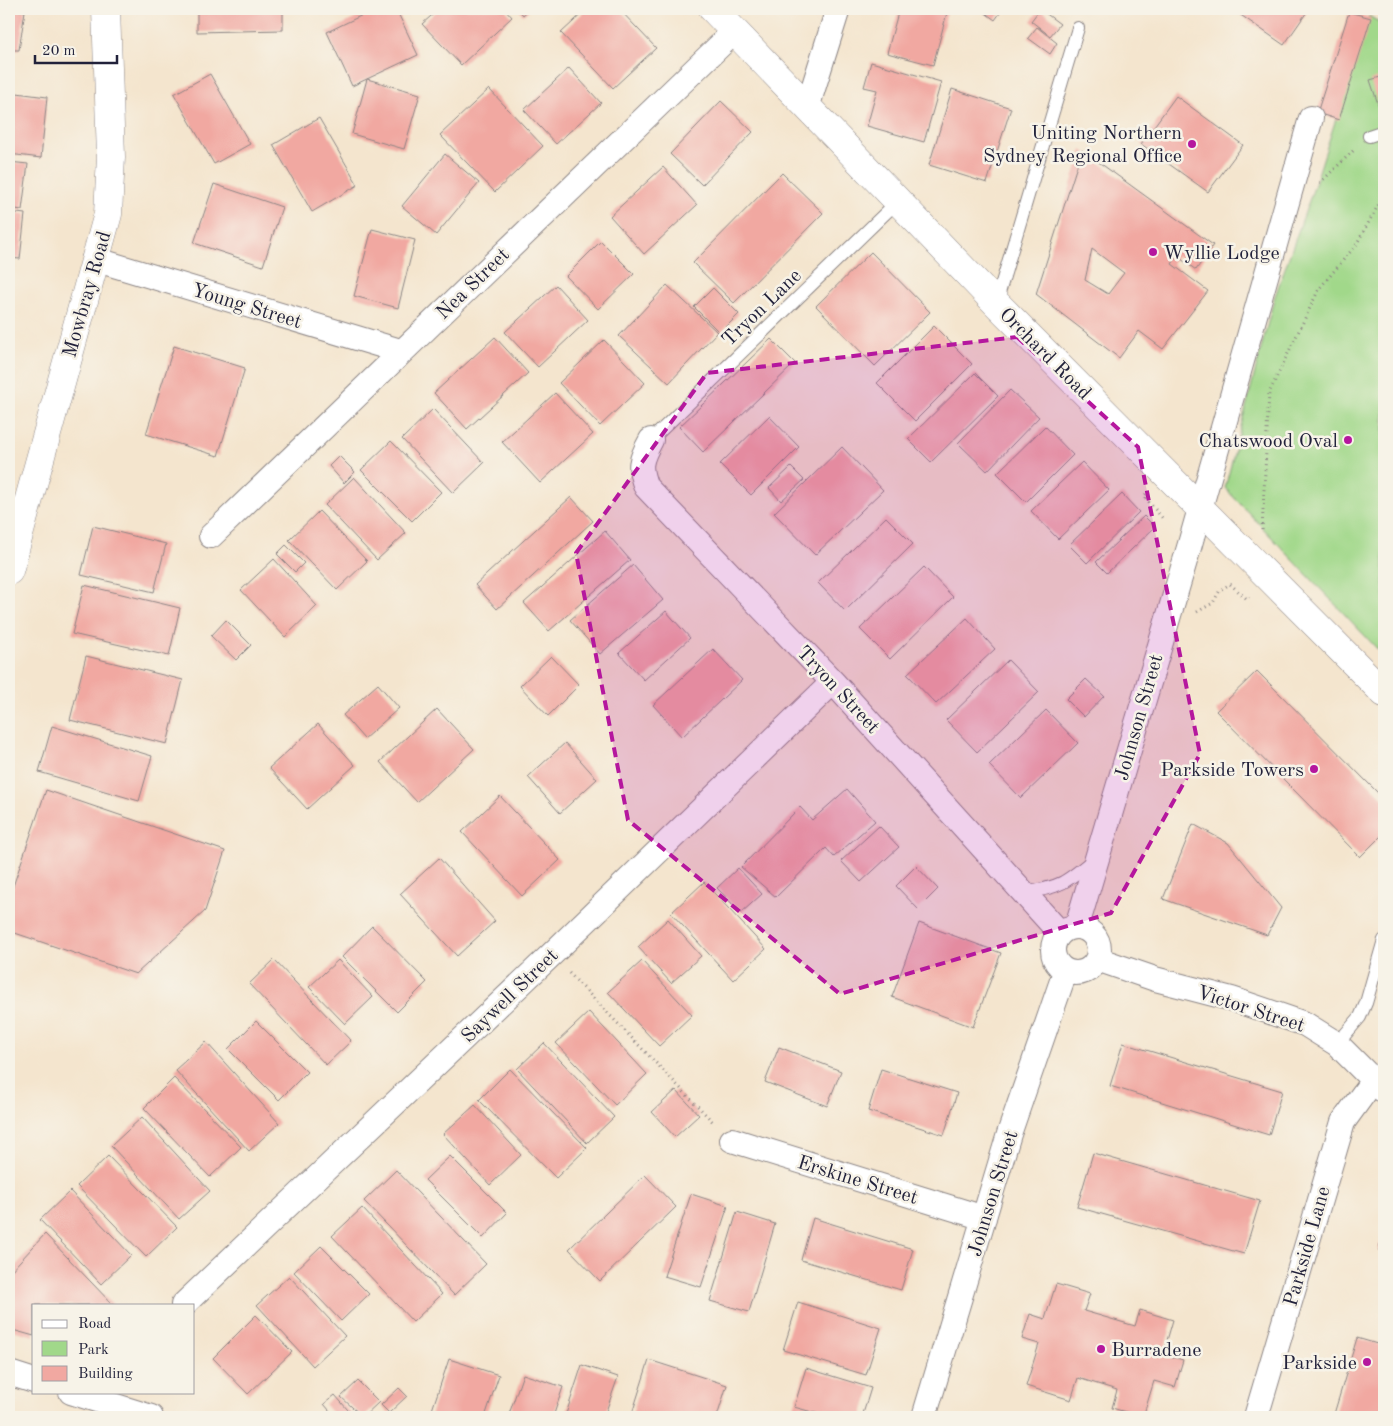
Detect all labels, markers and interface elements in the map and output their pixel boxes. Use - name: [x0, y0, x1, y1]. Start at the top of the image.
- scale bar: [35, 32, 118, 64]
- text: 20 m: [42, 44, 76, 59]
- place label: Uniting Northern Sydney Regional Office: [983, 124, 1182, 167]
- marker: Uniting Northern Sydney Regional Office: [1186, 138, 1198, 150]
- street label: Mowbray Road: [60, 229, 116, 360]
- place label: Wyllie Lodge: [1163, 244, 1280, 264]
- street label: Nea Street: [433, 245, 514, 324]
- marker: Wyllie Lodge: [1147, 246, 1159, 258]
- street label: Tryon Lane: [719, 266, 806, 351]
- street label: Young Street: [189, 281, 304, 333]
- street label: Orchard Road: [995, 305, 1094, 404]
- place label: Chatswood Oval: [1198, 432, 1338, 452]
- marker: Chatswood Oval: [1342, 434, 1354, 446]
- street label: Tryon Street: [792, 643, 883, 738]
- street label: Johnson Street: [1112, 652, 1168, 783]
- place label: Parkside Towers: [1160, 761, 1304, 781]
- marker: Parkside Towers: [1308, 763, 1320, 775]
- street label: Saywell Street: [458, 946, 563, 1047]
- street label: Victor Street: [1194, 983, 1307, 1037]
- street label: Johnson Street: [965, 1128, 1023, 1259]
- street label: Erskine Street: [795, 1153, 920, 1209]
- street label: Parkside Lane: [1281, 1184, 1335, 1309]
- legend: [32, 1304, 195, 1394]
- text: Road: [78, 1317, 112, 1332]
- place label: Burradene: [1111, 1341, 1201, 1361]
- text: Park: [78, 1343, 109, 1358]
- marker: Burradene: [1095, 1343, 1107, 1355]
- place label: Parkside: [1282, 1354, 1357, 1374]
- marker: Parkside: [1361, 1356, 1373, 1368]
- text: Building: [78, 1367, 133, 1382]

